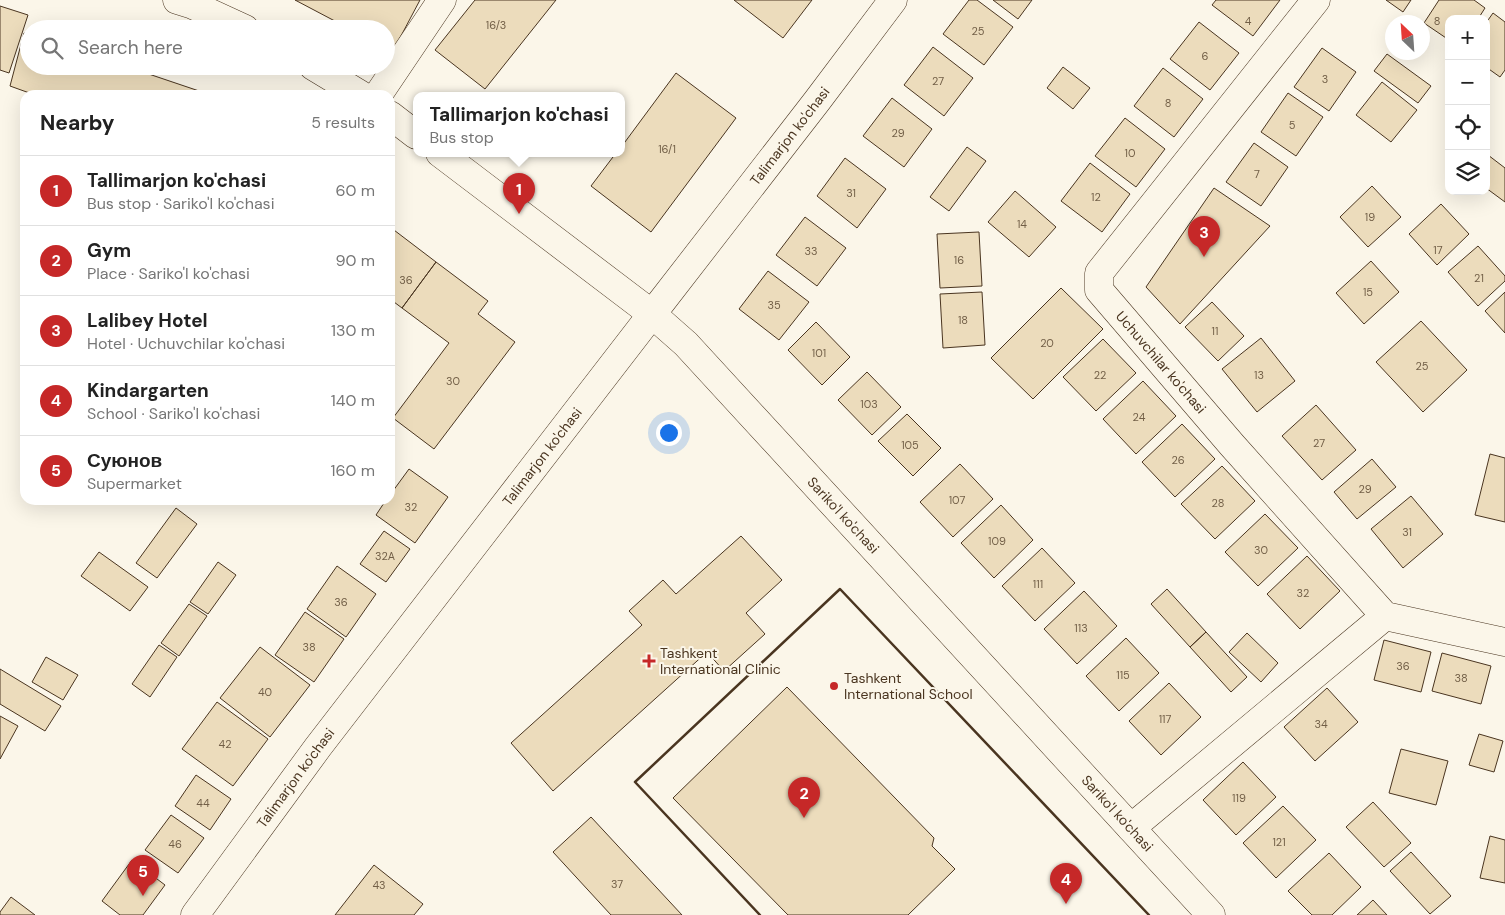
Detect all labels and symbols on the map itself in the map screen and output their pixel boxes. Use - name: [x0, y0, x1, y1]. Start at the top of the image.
- house number: 4: [1245, 14, 1252, 28]
- house number: 8: [1434, 14, 1440, 28]
- north arrow: [1385, 15, 1430, 60]
- house number: 16/3: [486, 18, 506, 32]
- house number: 25: [971, 24, 985, 38]
- house number: 6: [1202, 49, 1209, 63]
- house number: 3: [1322, 72, 1328, 86]
- house number: 27: [932, 74, 944, 88]
- street label: Talimarjon ko'chasi: [746, 83, 833, 189]
- house number: 8: [1165, 96, 1171, 110]
- house number: 5: [1289, 118, 1296, 132]
- house number: 29: [891, 126, 905, 140]
- house number: 16/1: [658, 142, 676, 156]
- house number: 10: [1125, 146, 1135, 160]
- house number: 7: [1254, 167, 1260, 181]
- pin: 1: [503, 173, 535, 214]
- house number: 31: [846, 186, 856, 200]
- house number: 12: [1091, 190, 1101, 204]
- house number: 19: [1365, 210, 1375, 224]
- pin: 3: [1188, 216, 1220, 257]
- house number: 14: [1017, 217, 1027, 231]
- house number: 17: [1433, 243, 1443, 257]
- house number: 33: [804, 244, 818, 258]
- house number: 16: [954, 253, 964, 267]
- house number: 21: [1474, 271, 1484, 285]
- house number: 36: [399, 273, 413, 287]
- house number: 15: [1363, 285, 1373, 299]
- house number: 35: [767, 298, 781, 312]
- street label: Uchuvchilar ko'chasi: [1112, 307, 1210, 417]
- house number: 18: [958, 313, 968, 327]
- house number: 11: [1212, 324, 1218, 338]
- house number: 20: [1040, 336, 1054, 350]
- house number: 101: [812, 346, 826, 360]
- house number: 25: [1415, 359, 1429, 373]
- house number: 22: [1094, 368, 1106, 382]
- house number: 13: [1254, 368, 1264, 382]
- house number: 30: [446, 374, 460, 388]
- house number: 103: [860, 397, 878, 411]
- street label: Talimarjon ko'chasi: [498, 404, 586, 509]
- house number: 24: [1133, 410, 1146, 424]
- your location: [656, 420, 682, 446]
- house number: 27: [1313, 436, 1325, 450]
- house number: 105: [901, 438, 919, 452]
- house number: 26: [1171, 453, 1185, 467]
- street label: Sariko'l ko'chasi: [804, 473, 883, 557]
- house number: 29: [1358, 482, 1372, 496]
- house number: 107: [949, 493, 965, 507]
- house number: 28: [1212, 496, 1224, 510]
- house number: 32: [405, 500, 417, 514]
- house number: 31: [1402, 525, 1412, 539]
- house number: 109: [988, 534, 1006, 548]
- house number: 30: [1254, 543, 1268, 557]
- house number: 32A: [375, 549, 395, 563]
- house number: 111: [1033, 577, 1043, 591]
- house number: 32: [1297, 586, 1309, 600]
- house number: 36: [334, 595, 348, 609]
- house number: 113: [1074, 621, 1088, 635]
- house number: 38: [302, 640, 316, 654]
- place label: Tashkent International Clinic: [660, 644, 781, 678]
- marker: Tashkent International Clinic: [642, 654, 656, 668]
- house number: 36: [1396, 659, 1410, 673]
- house number: 115: [1116, 668, 1130, 682]
- place label: Tashkent International School: [844, 669, 973, 703]
- house number: 38: [1454, 671, 1468, 685]
- marker: Tashkent International School: [828, 680, 840, 692]
- house number: 40: [258, 685, 272, 699]
- house number: 117: [1159, 712, 1171, 726]
- house number: 34: [1314, 717, 1328, 731]
- street label: Talimarjon ko'chasi: [253, 724, 338, 831]
- house number: 42: [218, 737, 232, 751]
- street label: Sariko'l ko'chasi: [1078, 771, 1157, 855]
- pin: 2: [788, 777, 820, 818]
- house number: 119: [1232, 791, 1246, 805]
- house number: 44: [196, 796, 210, 810]
- house number: 121: [1272, 835, 1286, 849]
- house number: 46: [168, 837, 182, 851]
- pin: 5: [127, 855, 159, 896]
- pin: 4: [1050, 863, 1082, 904]
- house number: 37: [611, 877, 623, 891]
- house number: 43: [372, 878, 386, 892]

